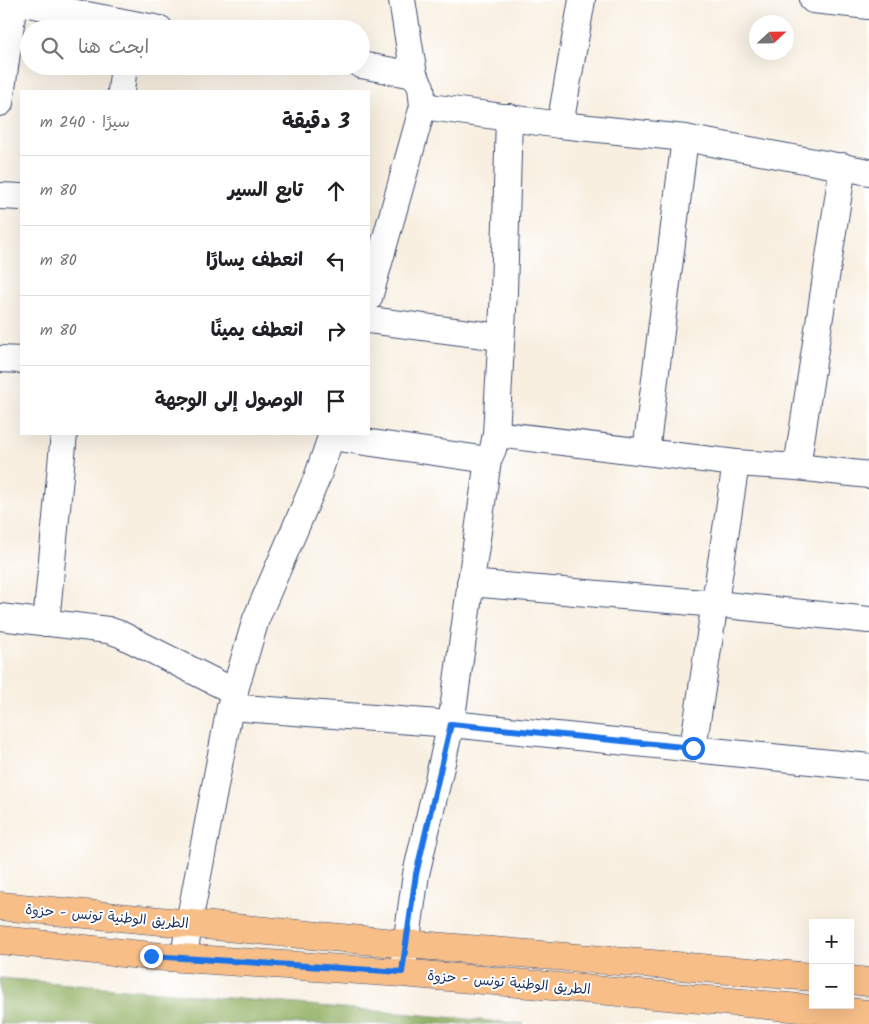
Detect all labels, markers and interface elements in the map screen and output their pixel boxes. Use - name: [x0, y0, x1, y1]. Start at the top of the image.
- north arrow: [749, 15, 794, 60]
- search box: [20, 20, 370, 75]
- text: ابحث هنا: [78, 33, 149, 63]
- icon: search: [38, 34, 66, 62]
- text: 3 دقيقة: [282, 106, 350, 139]
- text: سيرًا · 240 m: [40, 110, 130, 135]
- text: تابع السير: [228, 176, 303, 206]
- icon: ahead: [322, 177, 350, 205]
- text: 80 m: [40, 178, 77, 203]
- text: انعطف يسارًا: [206, 246, 303, 276]
- icon: left: [322, 247, 350, 275]
- text: 80 m: [40, 248, 77, 273]
- text: انعطف يمينًا: [211, 316, 303, 346]
- icon: right: [322, 317, 350, 345]
- text: 80 m: [40, 318, 77, 343]
- text: الوصول إلى الوجهة: [155, 386, 303, 416]
- icon: arrive: [322, 387, 350, 415]
- route start: [682, 737, 705, 760]
- street label: الطريق الوطنية تونس - حزوة: [24, 899, 189, 935]
- map controls: [809, 919, 854, 1009]
- button: +: [809, 919, 854, 964]
- route end: [140, 945, 163, 968]
- button: −: [809, 964, 854, 1009]
- street label: الطريق الوطنية تونس - حزوة: [426, 965, 591, 1001]

